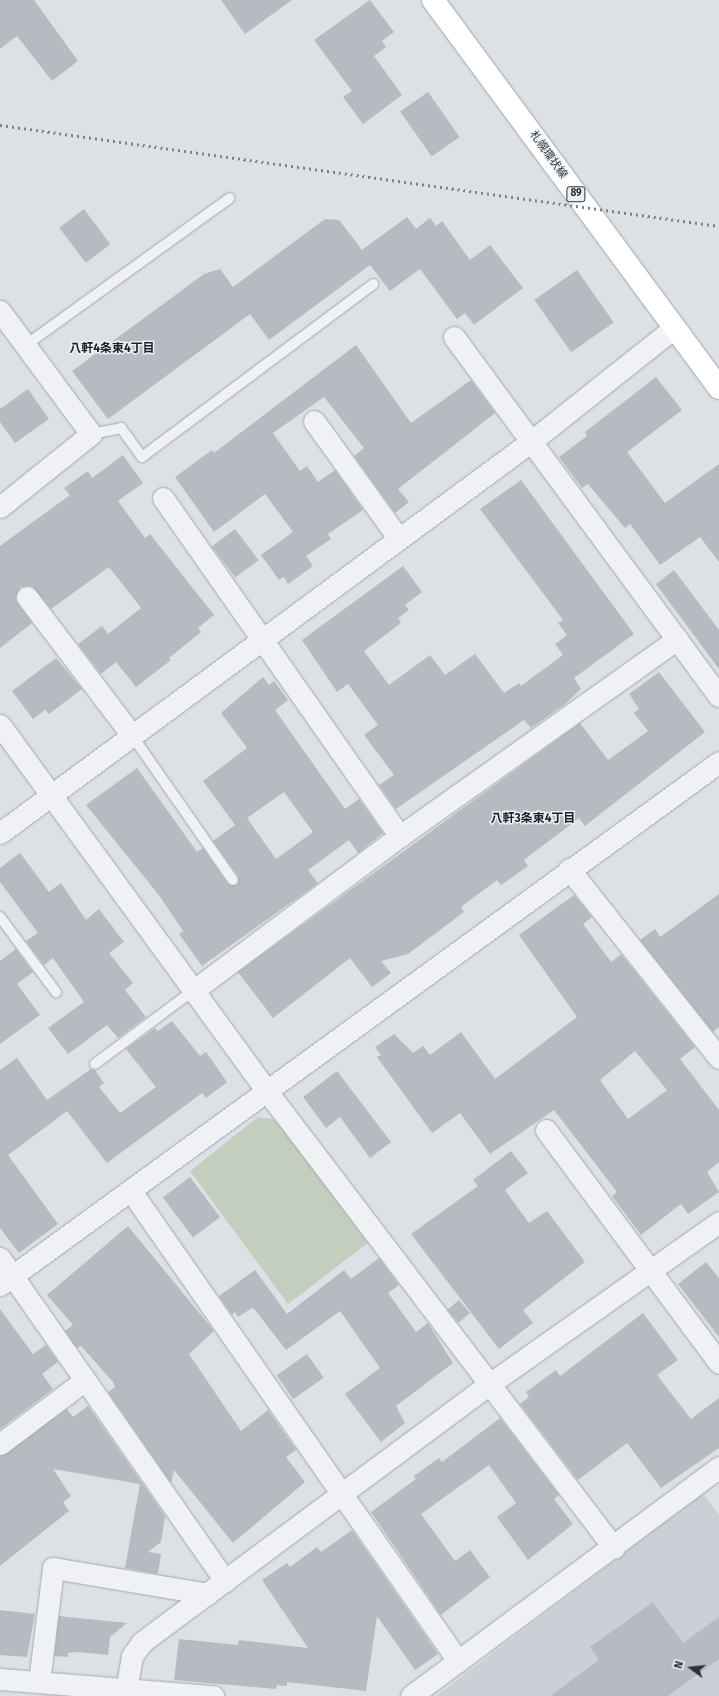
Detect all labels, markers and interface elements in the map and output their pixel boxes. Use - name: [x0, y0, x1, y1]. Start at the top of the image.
- street label: 札幌環状線: [526, 129, 570, 181]
- road number: 89: [566, 186, 586, 202]
- district label: 八軒4条東4丁目: [69, 342, 155, 356]
- district label: 八軒3条東4丁目: [490, 812, 576, 826]
- north arrow: [671, 1648, 711, 1688]
- text: N: [672, 1660, 686, 1670]

